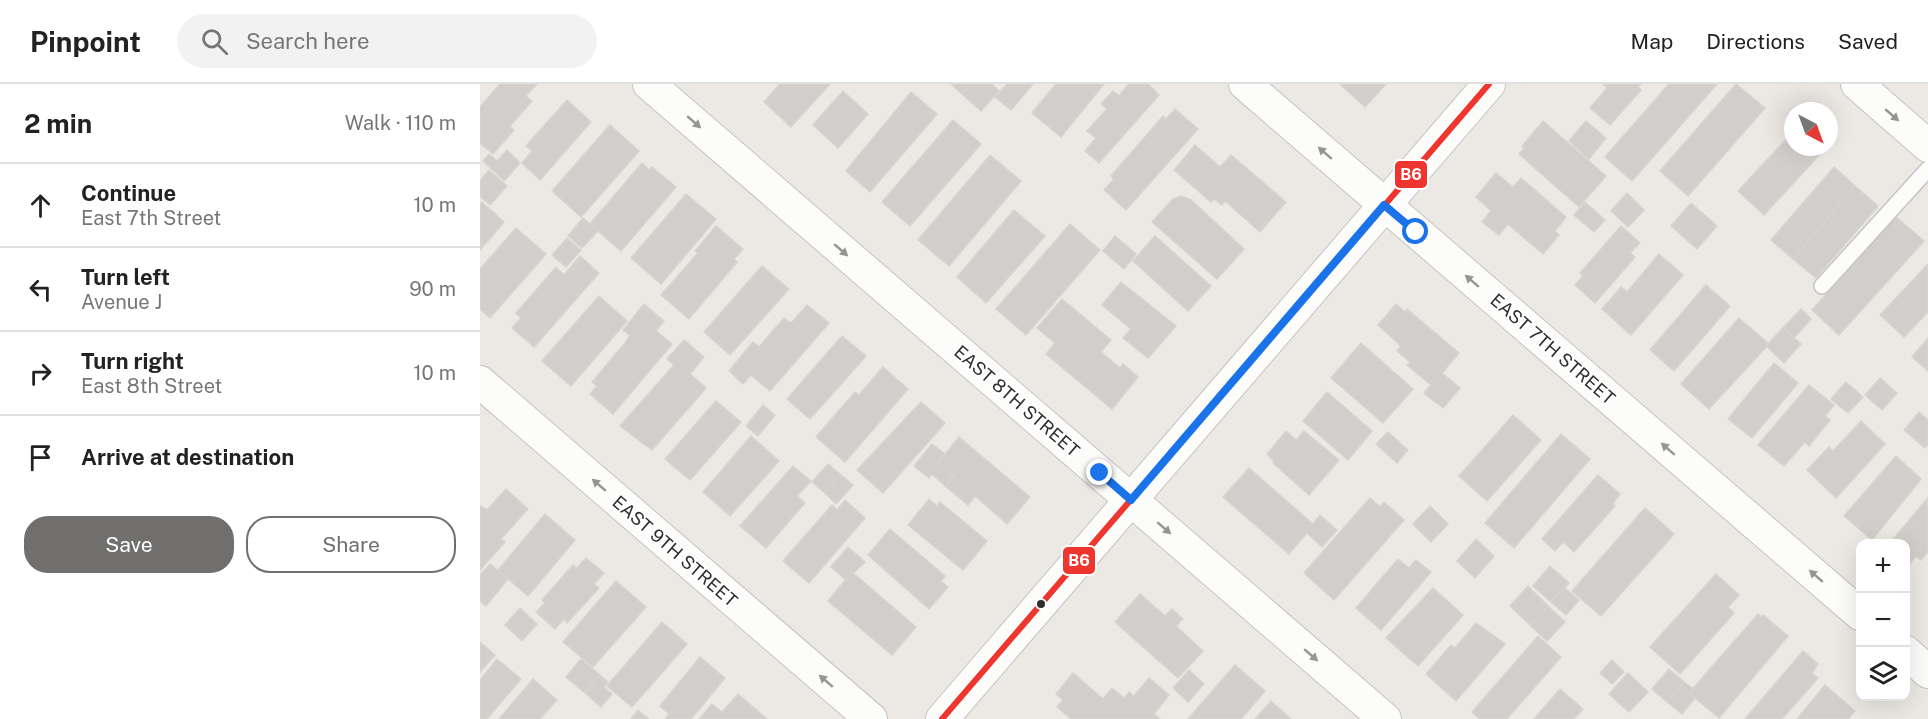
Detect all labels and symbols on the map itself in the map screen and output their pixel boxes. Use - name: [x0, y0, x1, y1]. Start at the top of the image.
- north arrow: [1784, 102, 1838, 156]
- one-way arrow: [1884, 108, 1899, 121]
- one-way arrow: [686, 115, 701, 128]
- one-way arrow: [1318, 147, 1333, 160]
- line badge: B6: [1394, 160, 1428, 189]
- text: B6: [1400, 165, 1422, 184]
- route start: [1402, 218, 1428, 244]
- one-way arrow: [833, 243, 849, 256]
- one-way arrow: [1465, 274, 1480, 287]
- street label: EAST 7TH STREET: [1486, 289, 1620, 409]
- street label: EAST 8TH STREET: [950, 341, 1084, 461]
- one-way arrow: [1661, 443, 1676, 456]
- route end: [1086, 459, 1112, 485]
- one-way arrow: [592, 479, 607, 492]
- street label: EAST 9TH STREET: [608, 491, 742, 611]
- one-way arrow: [1156, 521, 1171, 534]
- line badge: B6: [1062, 546, 1096, 575]
- text: B6: [1068, 551, 1090, 570]
- one-way arrow: [1809, 570, 1824, 583]
- unlabelled marker: [1035, 598, 1047, 610]
- one-way arrow: [1303, 648, 1318, 661]
- one-way arrow: [819, 675, 834, 688]

